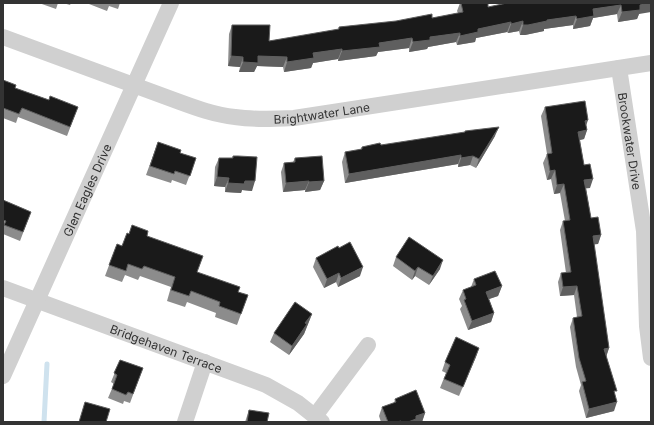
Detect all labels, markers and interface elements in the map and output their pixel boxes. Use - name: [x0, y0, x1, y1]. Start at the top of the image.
- street label: Brookwater Drive: [615, 91, 645, 191]
- street label: Brightwater Lane: [273, 99, 371, 126]
- street label: Glen Eagles Drive: [59, 141, 114, 239]
- street label: Bridgehaven Terrace: [108, 321, 224, 376]

